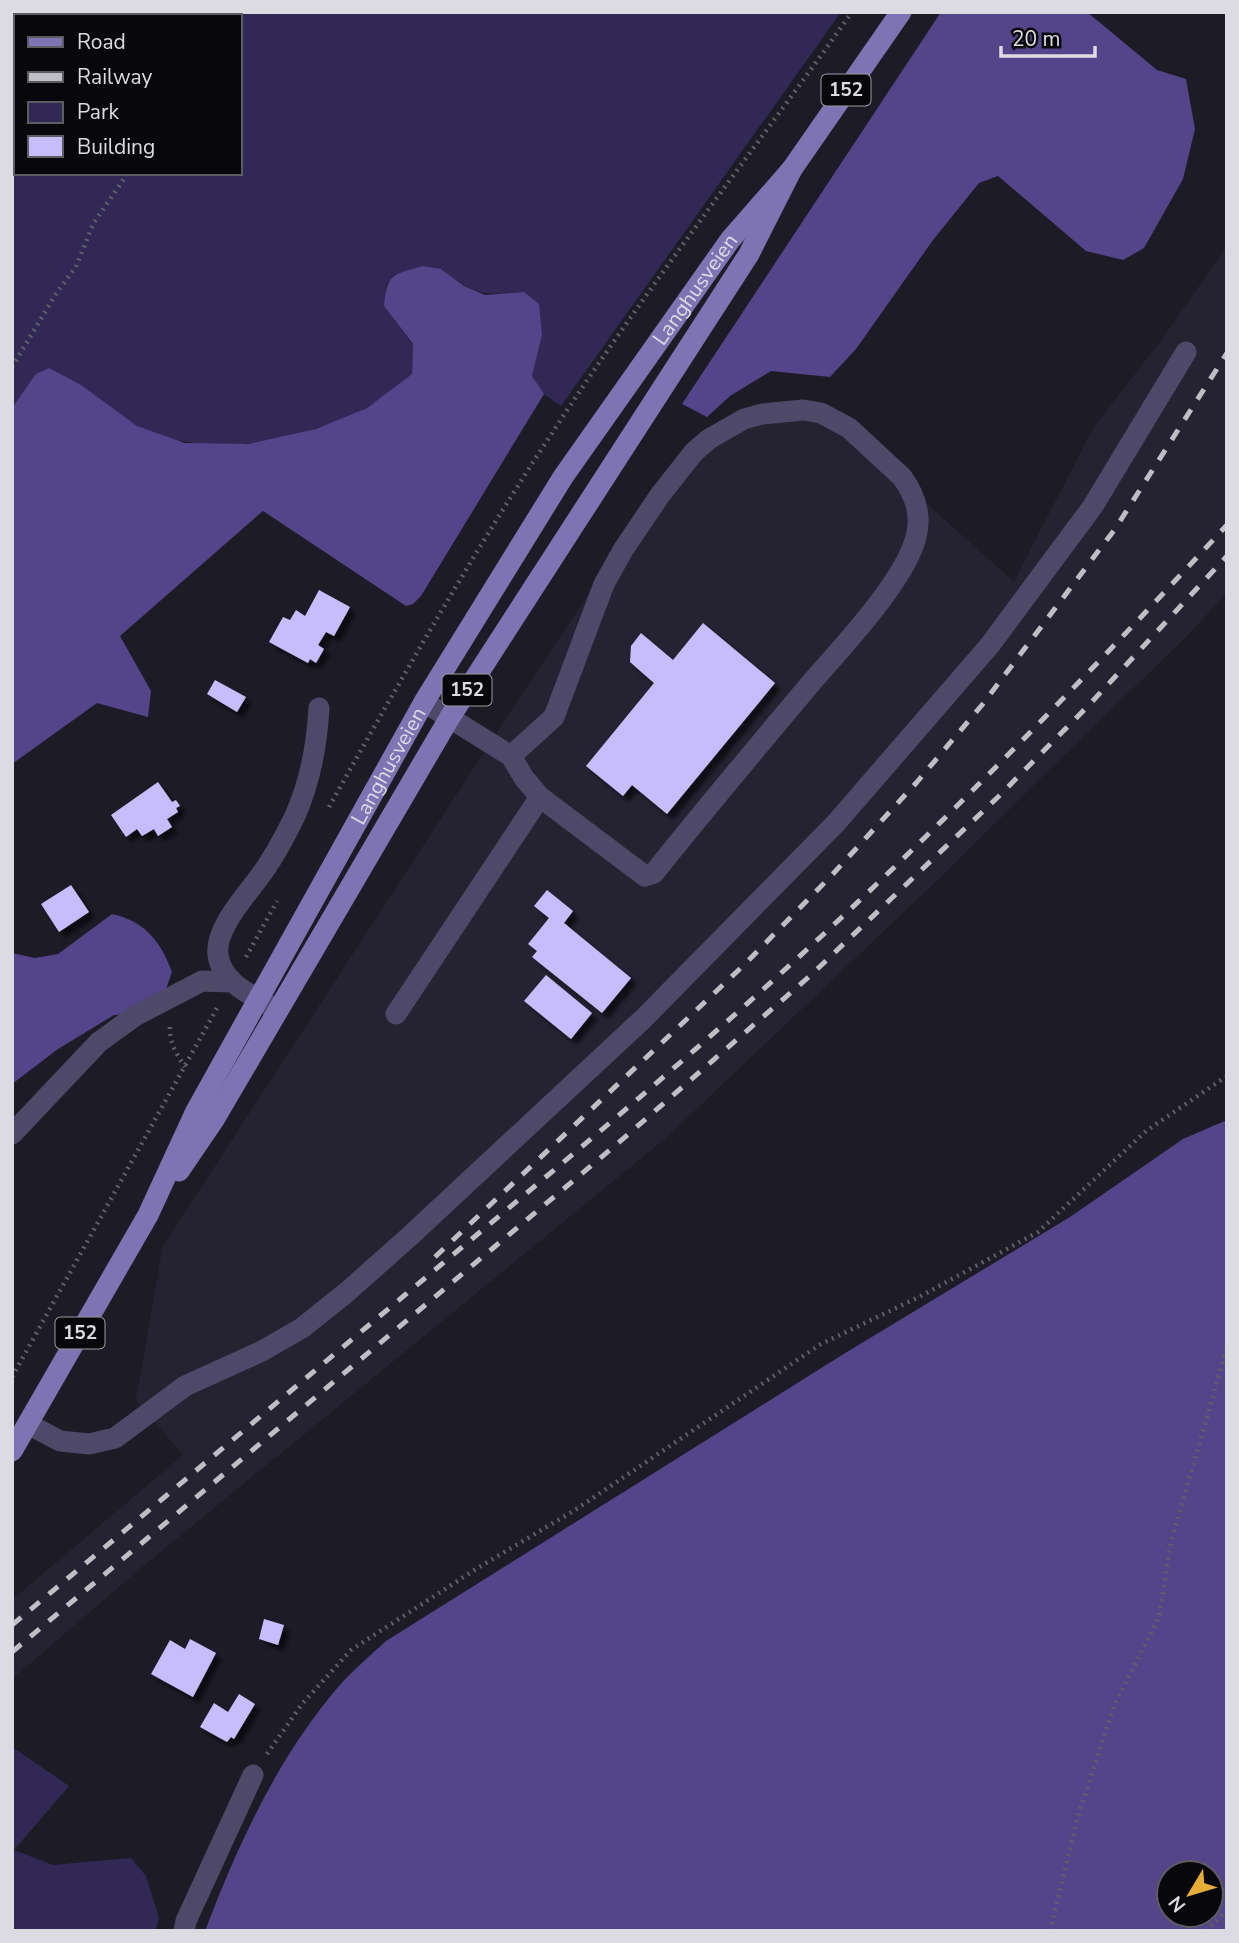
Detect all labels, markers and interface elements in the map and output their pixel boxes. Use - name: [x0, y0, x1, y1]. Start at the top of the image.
- legend: [14, 14, 242, 175]
- scale bar: [1001, 14, 1096, 58]
- text: 20 m: [1012, 25, 1061, 53]
- text: Road: [77, 28, 126, 56]
- text: Railway: [77, 63, 152, 91]
- road number: 152: [822, 74, 870, 106]
- text: Park: [77, 98, 119, 126]
- text: Building: [77, 133, 155, 161]
- street label: Langhusveien: [646, 228, 744, 351]
- road number: 152: [442, 674, 491, 706]
- street label: Langhusveien: [344, 702, 432, 830]
- road number: 152: [56, 1317, 104, 1348]
- north arrow: [1155, 1859, 1225, 1929]
- text: N: [1163, 1890, 1192, 1917]

